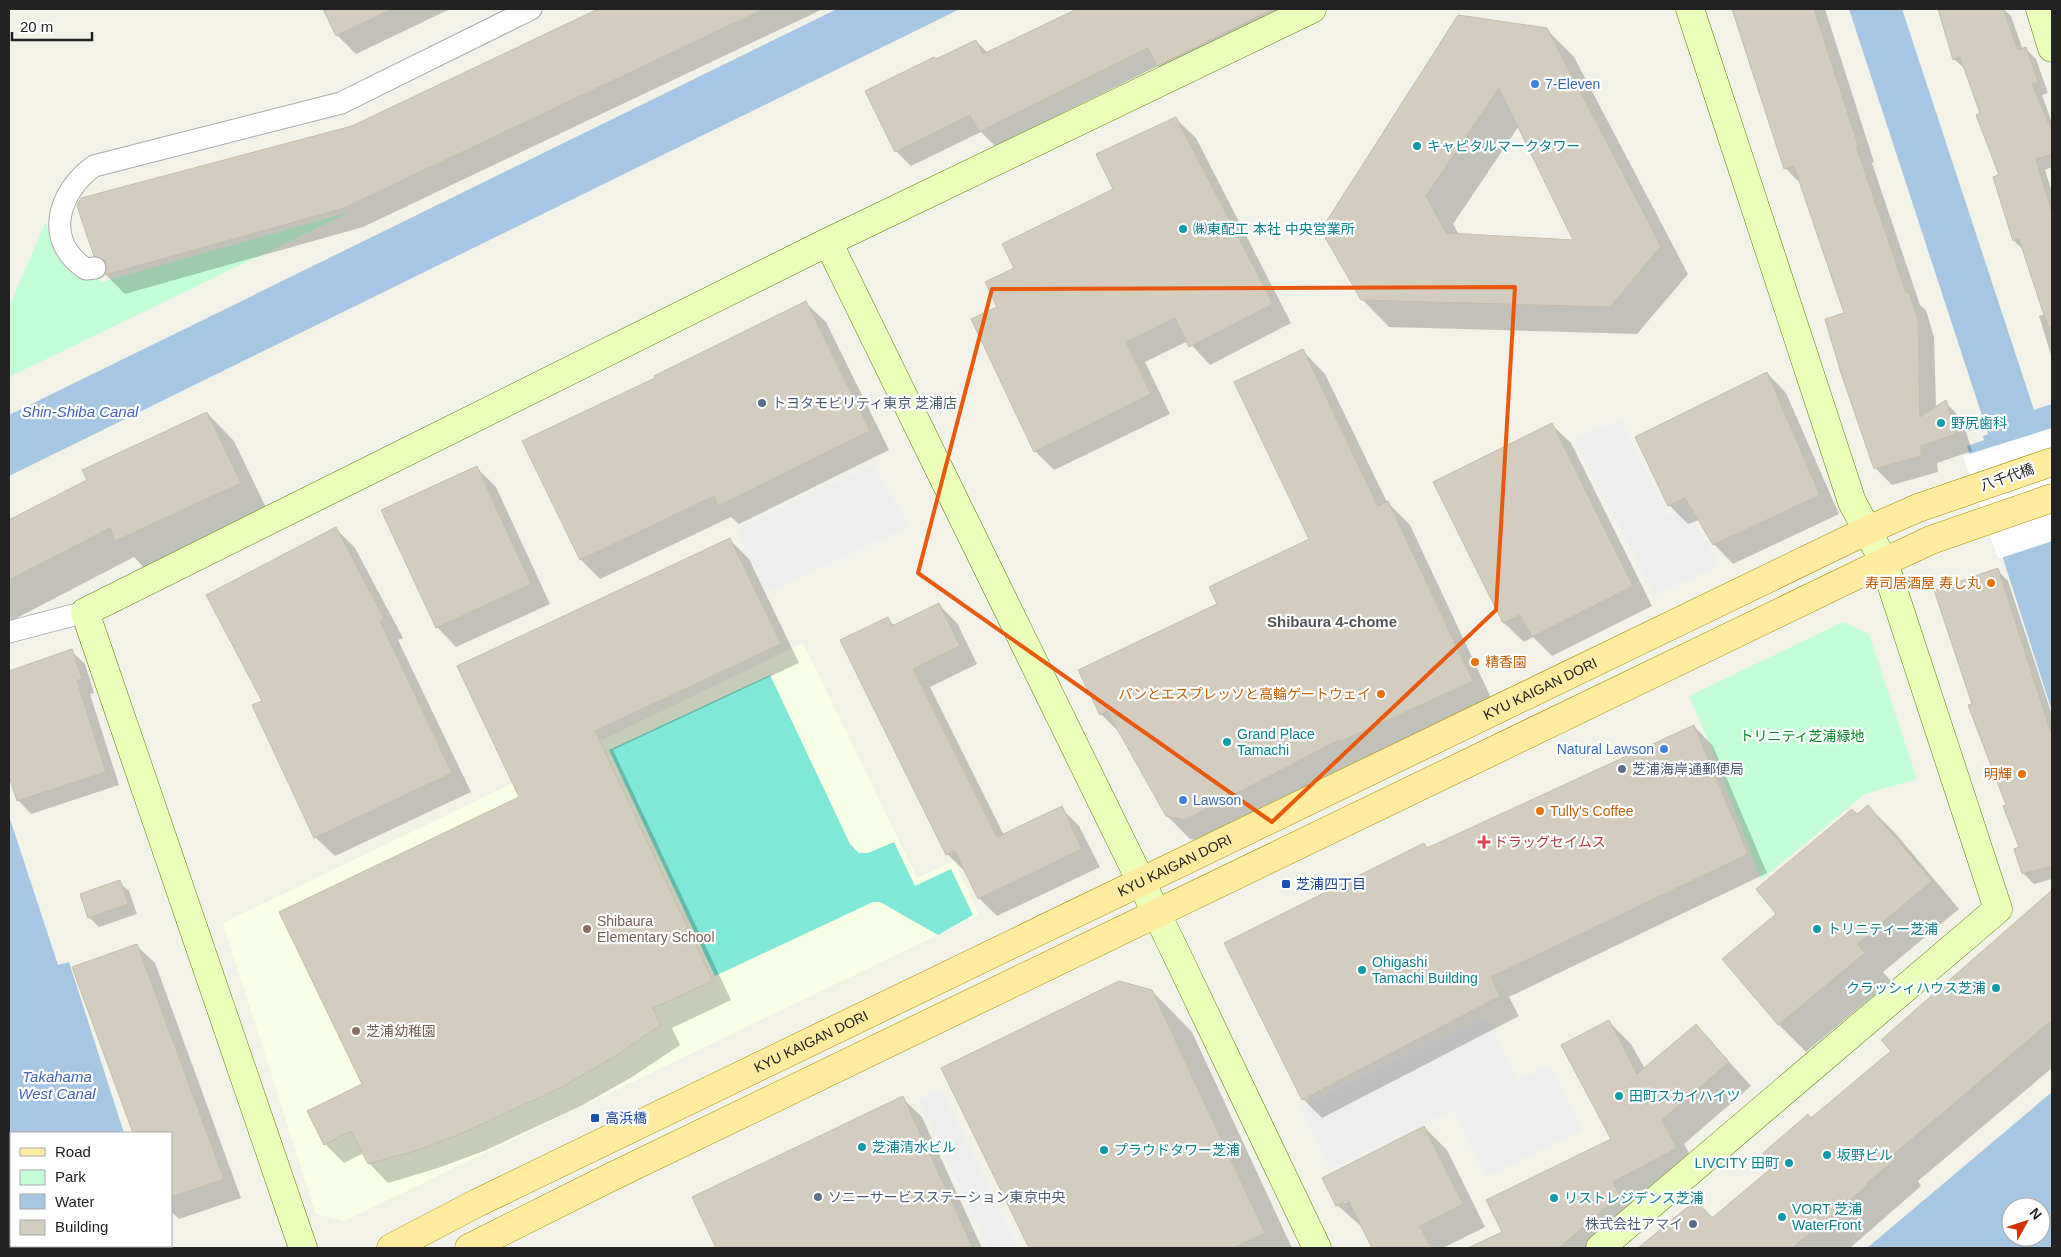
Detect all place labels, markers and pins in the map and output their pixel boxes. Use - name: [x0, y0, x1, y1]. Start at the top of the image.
- place label: 7-Eleven: [1545, 76, 1600, 92]
- marker: 7-Eleven: [1529, 78, 1541, 90]
- place label: キャピタルマークタワー: [1427, 138, 1580, 154]
- marker: キャピタルマークタワー: [1411, 140, 1423, 152]
- place label: ㈱東配工 本社 中央営業所: [1193, 221, 1355, 237]
- marker: ㈱東配工 本社 中央営業所: [1177, 223, 1189, 235]
- place label: トヨタモビリティ東京 芝浦店: [772, 395, 957, 411]
- marker: トヨタモビリティ東京 芝浦店: [756, 397, 768, 409]
- place label: 野尻歯科: [1951, 415, 2007, 431]
- marker: 野尻歯科: [1935, 417, 1947, 429]
- place label: 寿司居酒屋 寿し丸: [1865, 575, 1981, 591]
- marker: 寿司居酒屋 寿し丸: [1985, 577, 1997, 589]
- place label: 精香園: [1485, 654, 1527, 670]
- marker: 精香園: [1469, 656, 1481, 668]
- place label: パンとエスプレッソと高輪ゲートウェイ: [1118, 686, 1371, 702]
- marker: パンとエスプレッソと高輪ゲートウェイ: [1375, 688, 1387, 700]
- place label: Grand Place Tamachi: [1237, 726, 1315, 758]
- marker: Grand Place Tamachi: [1221, 736, 1233, 748]
- place label: Natural Lawson: [1557, 741, 1654, 757]
- marker: Natural Lawson: [1658, 743, 1670, 755]
- place label: 芝浦海岸通郵便局: [1632, 761, 1744, 777]
- marker: 芝浦海岸通郵便局: [1616, 763, 1628, 775]
- place label: 明輝: [1984, 766, 2012, 782]
- marker: 明輝: [2016, 768, 2028, 780]
- place label: Lawson: [1193, 792, 1241, 808]
- marker: Lawson: [1177, 794, 1189, 806]
- place label: Tully's Coffee: [1550, 803, 1634, 819]
- marker: Tully's Coffee: [1534, 805, 1546, 817]
- place label: ドラッグセイムス: [1494, 834, 1606, 850]
- marker: ドラッグセイムス: [1478, 836, 1490, 848]
- place label: 芝浦四丁目: [1296, 876, 1366, 892]
- marker: 芝浦四丁目: [1280, 878, 1292, 890]
- place label: Shibaura Elementary School: [597, 913, 715, 945]
- place label: トリニティー芝浦: [1827, 921, 1938, 937]
- marker: Shibaura Elementary School: [581, 923, 593, 935]
- marker: トリニティー芝浦: [1811, 923, 1823, 935]
- place label: Ohigashi Tamachi Building: [1372, 954, 1478, 986]
- marker: Ohigashi Tamachi Building: [1356, 964, 1368, 976]
- place label: クラッシィハウス芝浦: [1846, 980, 1986, 996]
- marker: クラッシィハウス芝浦: [1990, 982, 2002, 994]
- place label: 芝浦幼稚園: [366, 1023, 436, 1039]
- marker: 芝浦幼稚園: [350, 1025, 362, 1037]
- place label: 田町スカイハイツ: [1629, 1088, 1740, 1104]
- marker: 田町スカイハイツ: [1613, 1090, 1625, 1102]
- place label: 高浜橋: [605, 1110, 647, 1126]
- marker: 高浜橋: [589, 1112, 601, 1124]
- place label: 芝浦清水ビル: [872, 1139, 956, 1155]
- marker: 芝浦清水ビル: [856, 1141, 868, 1153]
- place label: プラウドタワー芝浦: [1114, 1142, 1240, 1158]
- marker: プラウドタワー芝浦: [1098, 1144, 1110, 1156]
- place label: 坂野ビル: [1837, 1147, 1893, 1163]
- marker: 坂野ビル: [1821, 1149, 1833, 1161]
- place label: LIVCITY 田町: [1694, 1155, 1779, 1171]
- marker: LIVCITY 田町: [1783, 1157, 1795, 1169]
- place label: ソニーサービスステーション東京中央: [828, 1189, 1065, 1205]
- place label: リストレジデンス芝浦: [1564, 1190, 1704, 1206]
- marker: ソニーサービスステーション東京中央: [812, 1191, 824, 1203]
- marker: リストレジデンス芝浦: [1548, 1192, 1560, 1204]
- place label: VORT 芝浦 WaterFront: [1792, 1201, 1862, 1233]
- marker: VORT 芝浦 WaterFront: [1776, 1211, 1788, 1223]
- place label: 株式会社アマイ: [1585, 1216, 1683, 1232]
- marker: 株式会社アマイ: [1687, 1218, 1699, 1230]

